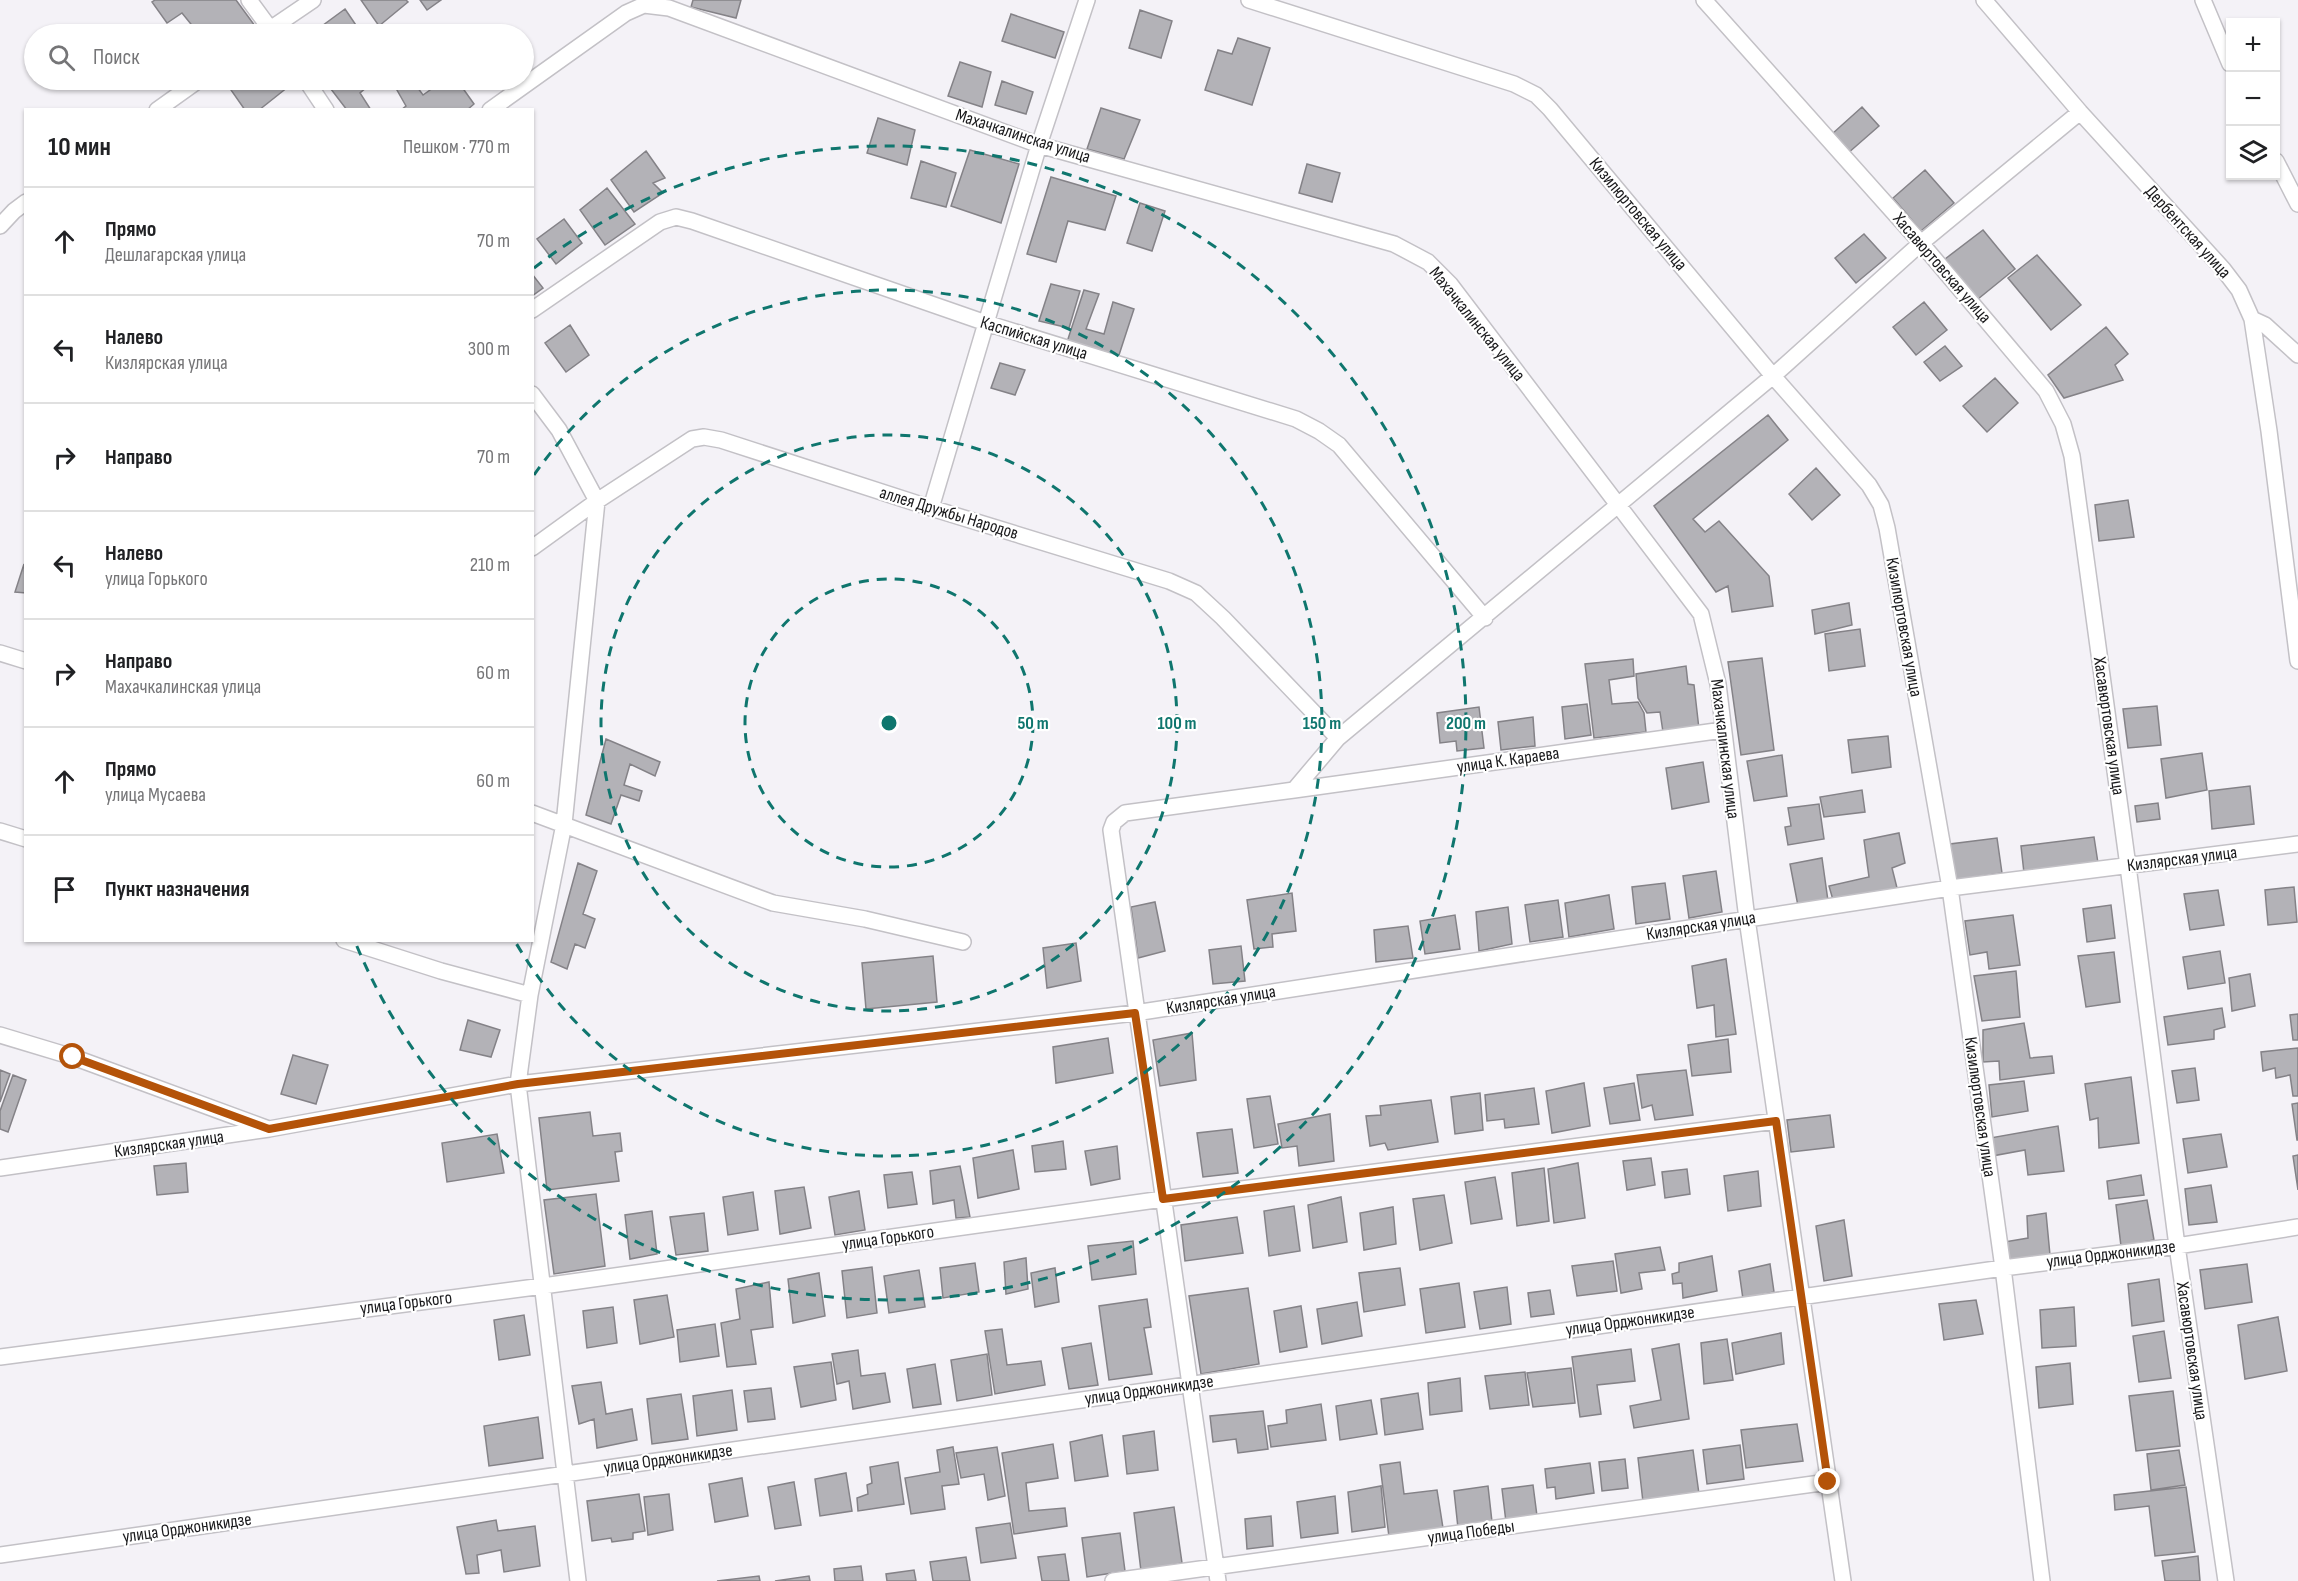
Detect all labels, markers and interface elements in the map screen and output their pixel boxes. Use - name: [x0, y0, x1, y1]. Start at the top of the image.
- map controls: [2226, 18, 2280, 180]
- button: +: [2226, 18, 2280, 72]
- search box: [24, 24, 534, 90]
- icon: search: [45, 41, 78, 74]
- text: Поиск: [93, 44, 139, 71]
- button: −: [2226, 72, 2280, 126]
- street label: Махачкалинская улица: [953, 104, 1093, 168]
- button: layers: [2226, 126, 2280, 180]
- text: 10 мин: [48, 132, 111, 163]
- text: Пешком · 770 m: [403, 135, 510, 159]
- street label: Кизилюртовская улица: [1585, 153, 1691, 275]
- street label: Дербентская улица: [2141, 181, 2235, 283]
- street label: Хасавюртовская улица: [1888, 208, 1996, 327]
- text: Прямо: [105, 216, 156, 243]
- icon: ahead: [48, 225, 81, 258]
- text: 70 m: [477, 229, 510, 253]
- text: Дешлагарская улица: [105, 243, 246, 267]
- street label: Махачкалинская улица: [1425, 263, 1529, 385]
- street label: Каспийская улица: [978, 312, 1090, 364]
- text: Налево: [105, 324, 163, 351]
- icon: left: [48, 333, 81, 366]
- text: 300 m: [468, 337, 510, 361]
- text: Кизлярская улица: [105, 351, 228, 375]
- icon: right: [48, 441, 81, 474]
- text: Направо: [105, 444, 172, 471]
- text: 70 m: [477, 445, 510, 469]
- street label: аллея Дружбы Народов: [877, 482, 1021, 544]
- text: Налево: [105, 540, 163, 567]
- icon: left: [48, 549, 81, 582]
- text: 210 m: [470, 553, 510, 577]
- street label: Кизилюртовская улица: [1881, 556, 1927, 698]
- text: улица Горького: [105, 567, 208, 591]
- text: Направо: [105, 648, 172, 675]
- street label: Хасавюртовская улица: [2089, 655, 2129, 796]
- icon: right: [48, 657, 81, 690]
- text: 60 m: [476, 661, 510, 685]
- text: Махачкалинская улица: [105, 675, 261, 699]
- street label: Махачкалинская улица: [1706, 678, 1744, 820]
- centre of rings: [879, 713, 899, 733]
- text: 50 m: [1017, 713, 1049, 734]
- text: 100 m: [1158, 713, 1197, 734]
- text: 150 m: [1303, 713, 1341, 734]
- text: 200 m: [1446, 713, 1486, 734]
- street label: улица К. Караева: [1455, 742, 1561, 778]
- text: Прямо: [105, 756, 156, 783]
- icon: ahead: [48, 765, 81, 798]
- text: 60 m: [476, 769, 510, 793]
- text: улица Мусаева: [105, 783, 206, 807]
- street label: Кизлярская улица: [2126, 842, 2238, 876]
- icon: arrive: [48, 873, 81, 906]
- text: Пункт назначения: [105, 876, 249, 903]
- street label: Кизлярская улица: [1645, 907, 1757, 945]
- street label: Кизлярская улица: [1165, 981, 1277, 1019]
- street label: Кизилюртовская улица: [1960, 1036, 2000, 1178]
- route start: [59, 1043, 85, 1069]
- street label: Кизлярская улица: [113, 1126, 225, 1162]
- street label: улица Горького: [841, 1221, 935, 1255]
- street label: улица Орджоникидзе: [2045, 1236, 2177, 1272]
- street label: Хасавюртовская улица: [2172, 1280, 2212, 1421]
- street label: улица Горького: [359, 1287, 453, 1319]
- street label: улица Орджоникидзе: [1564, 1302, 1696, 1340]
- street label: улица Орджоникидзе: [1083, 1371, 1215, 1409]
- street label: улица Орджоникидзе: [602, 1440, 734, 1478]
- route end: [1814, 1468, 1840, 1494]
- street label: улица Орджоникидзе: [121, 1509, 253, 1547]
- street label: улица Победы: [1426, 1516, 1516, 1548]

